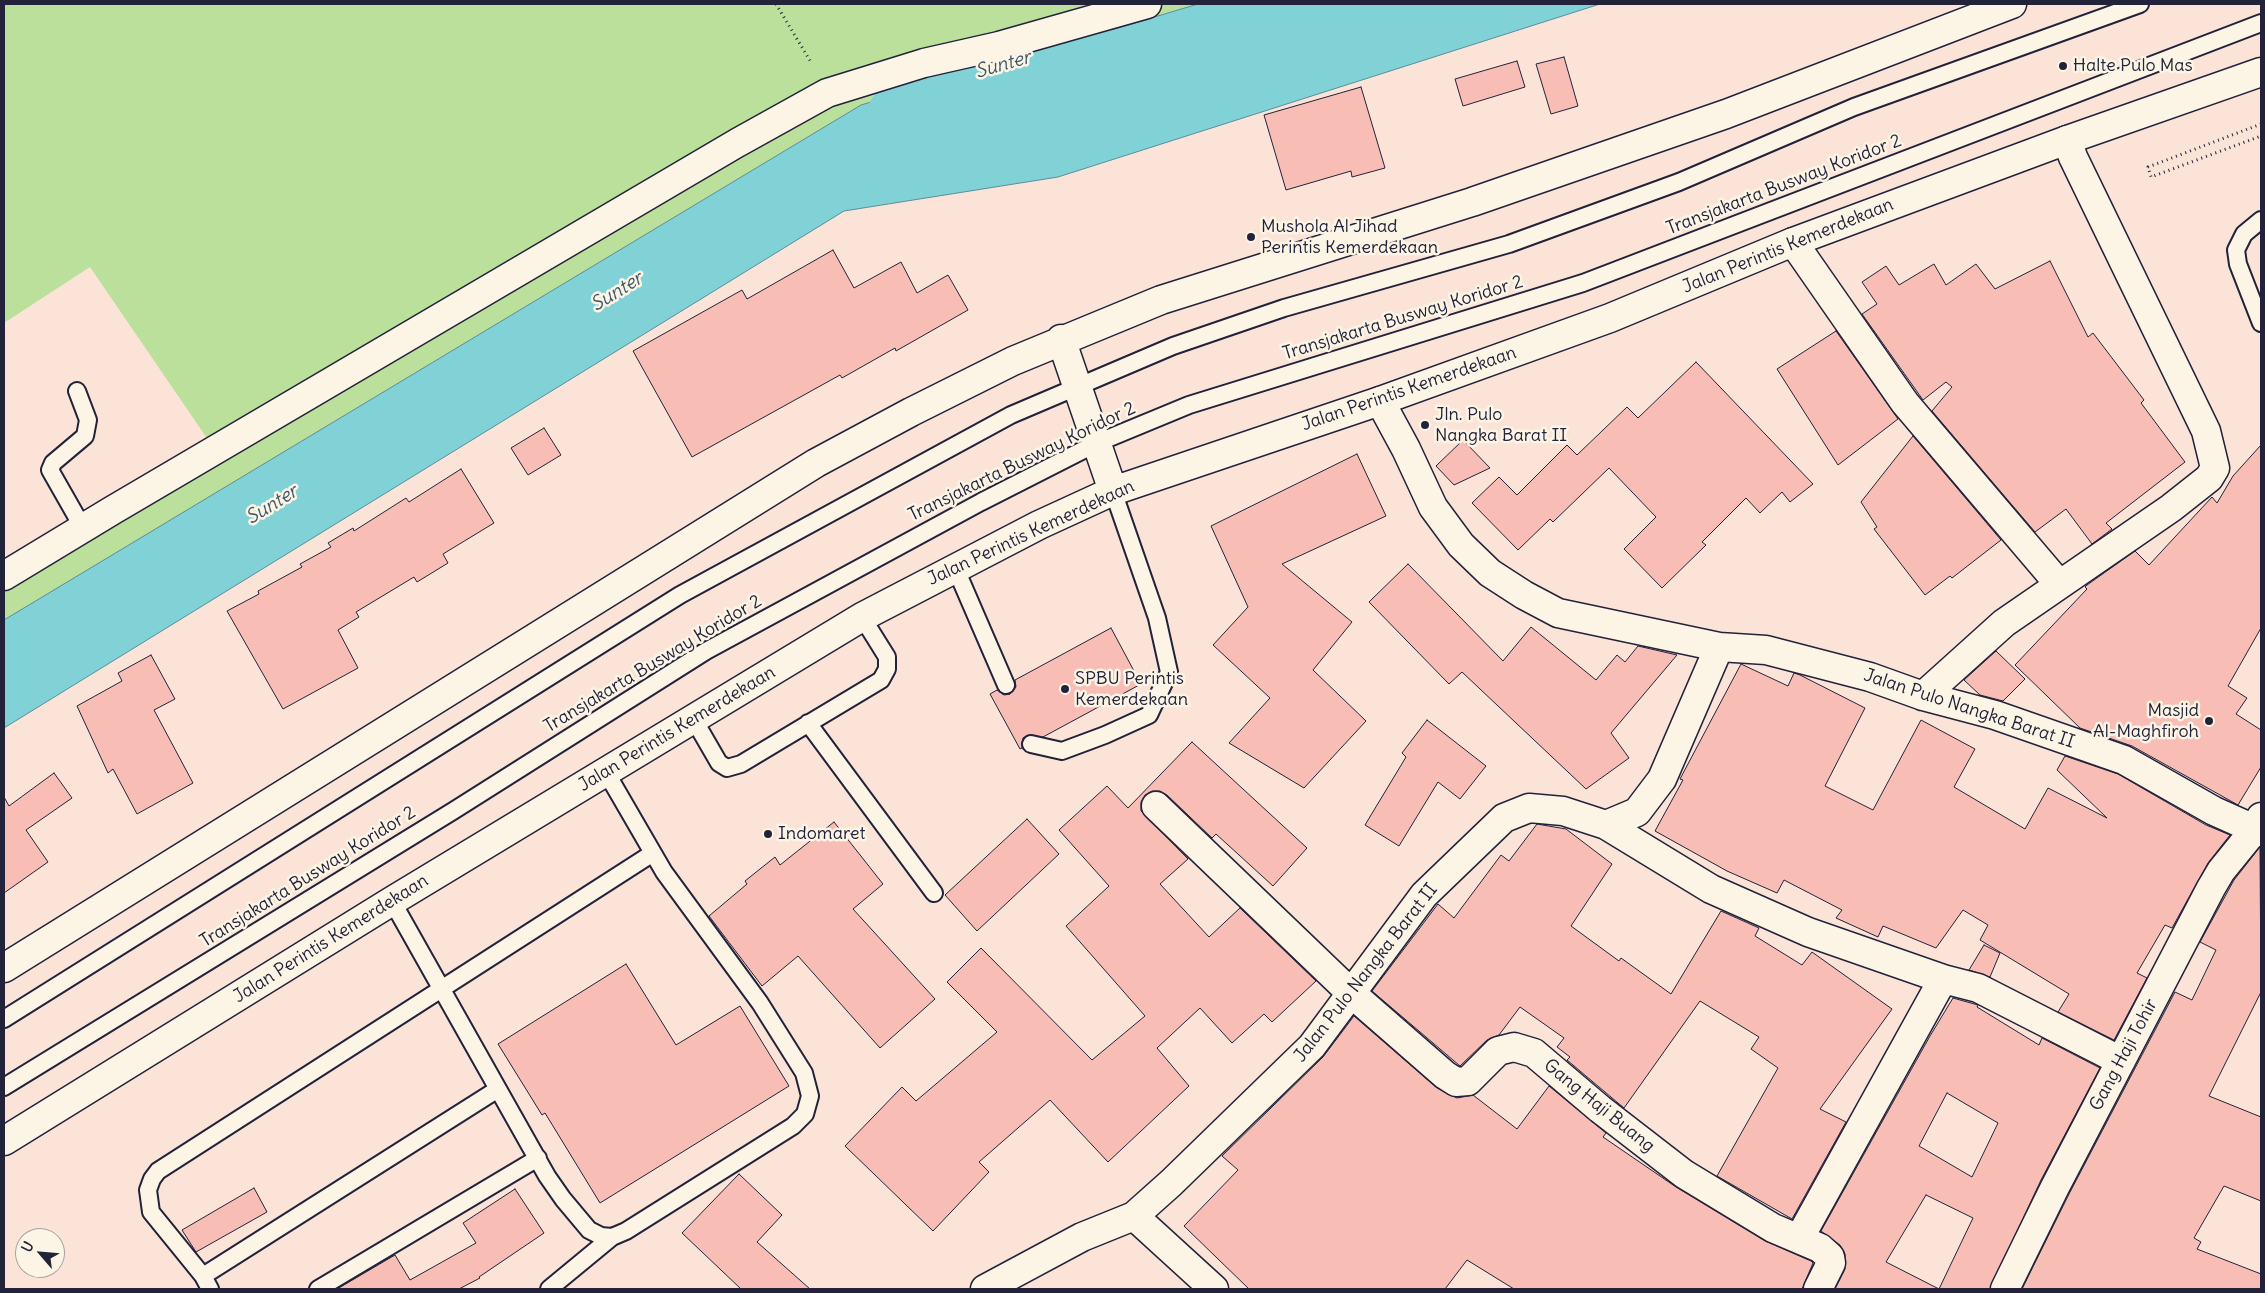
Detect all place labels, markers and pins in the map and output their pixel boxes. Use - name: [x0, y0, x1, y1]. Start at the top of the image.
- place label: Halte Pulo Mas: [2073, 55, 2193, 77]
- marker: Halte Pulo Mas: [2057, 60, 2069, 72]
- place label: Mushola Al Jihad Perintis Kemerdekaan: [1261, 216, 1438, 258]
- marker: Mushola Al Jihad Perintis Kemerdekaan: [1245, 231, 1257, 243]
- place label: Jln. Pulo Nangka Barat II: [1435, 404, 1567, 446]
- marker: Jln. Pulo Nangka Barat II: [1419, 419, 1431, 431]
- place label: SPBU Perintis Kemerdekaan: [1075, 668, 1188, 711]
- marker: SPBU Perintis Kemerdekaan: [1059, 683, 1071, 695]
- place label: Masjid Al-Maghfiroh: [2093, 700, 2199, 742]
- marker: Masjid Al-Maghfiroh: [2203, 715, 2215, 727]
- place label: Indomaret: [778, 823, 865, 845]
- marker: Indomaret: [762, 828, 774, 840]

